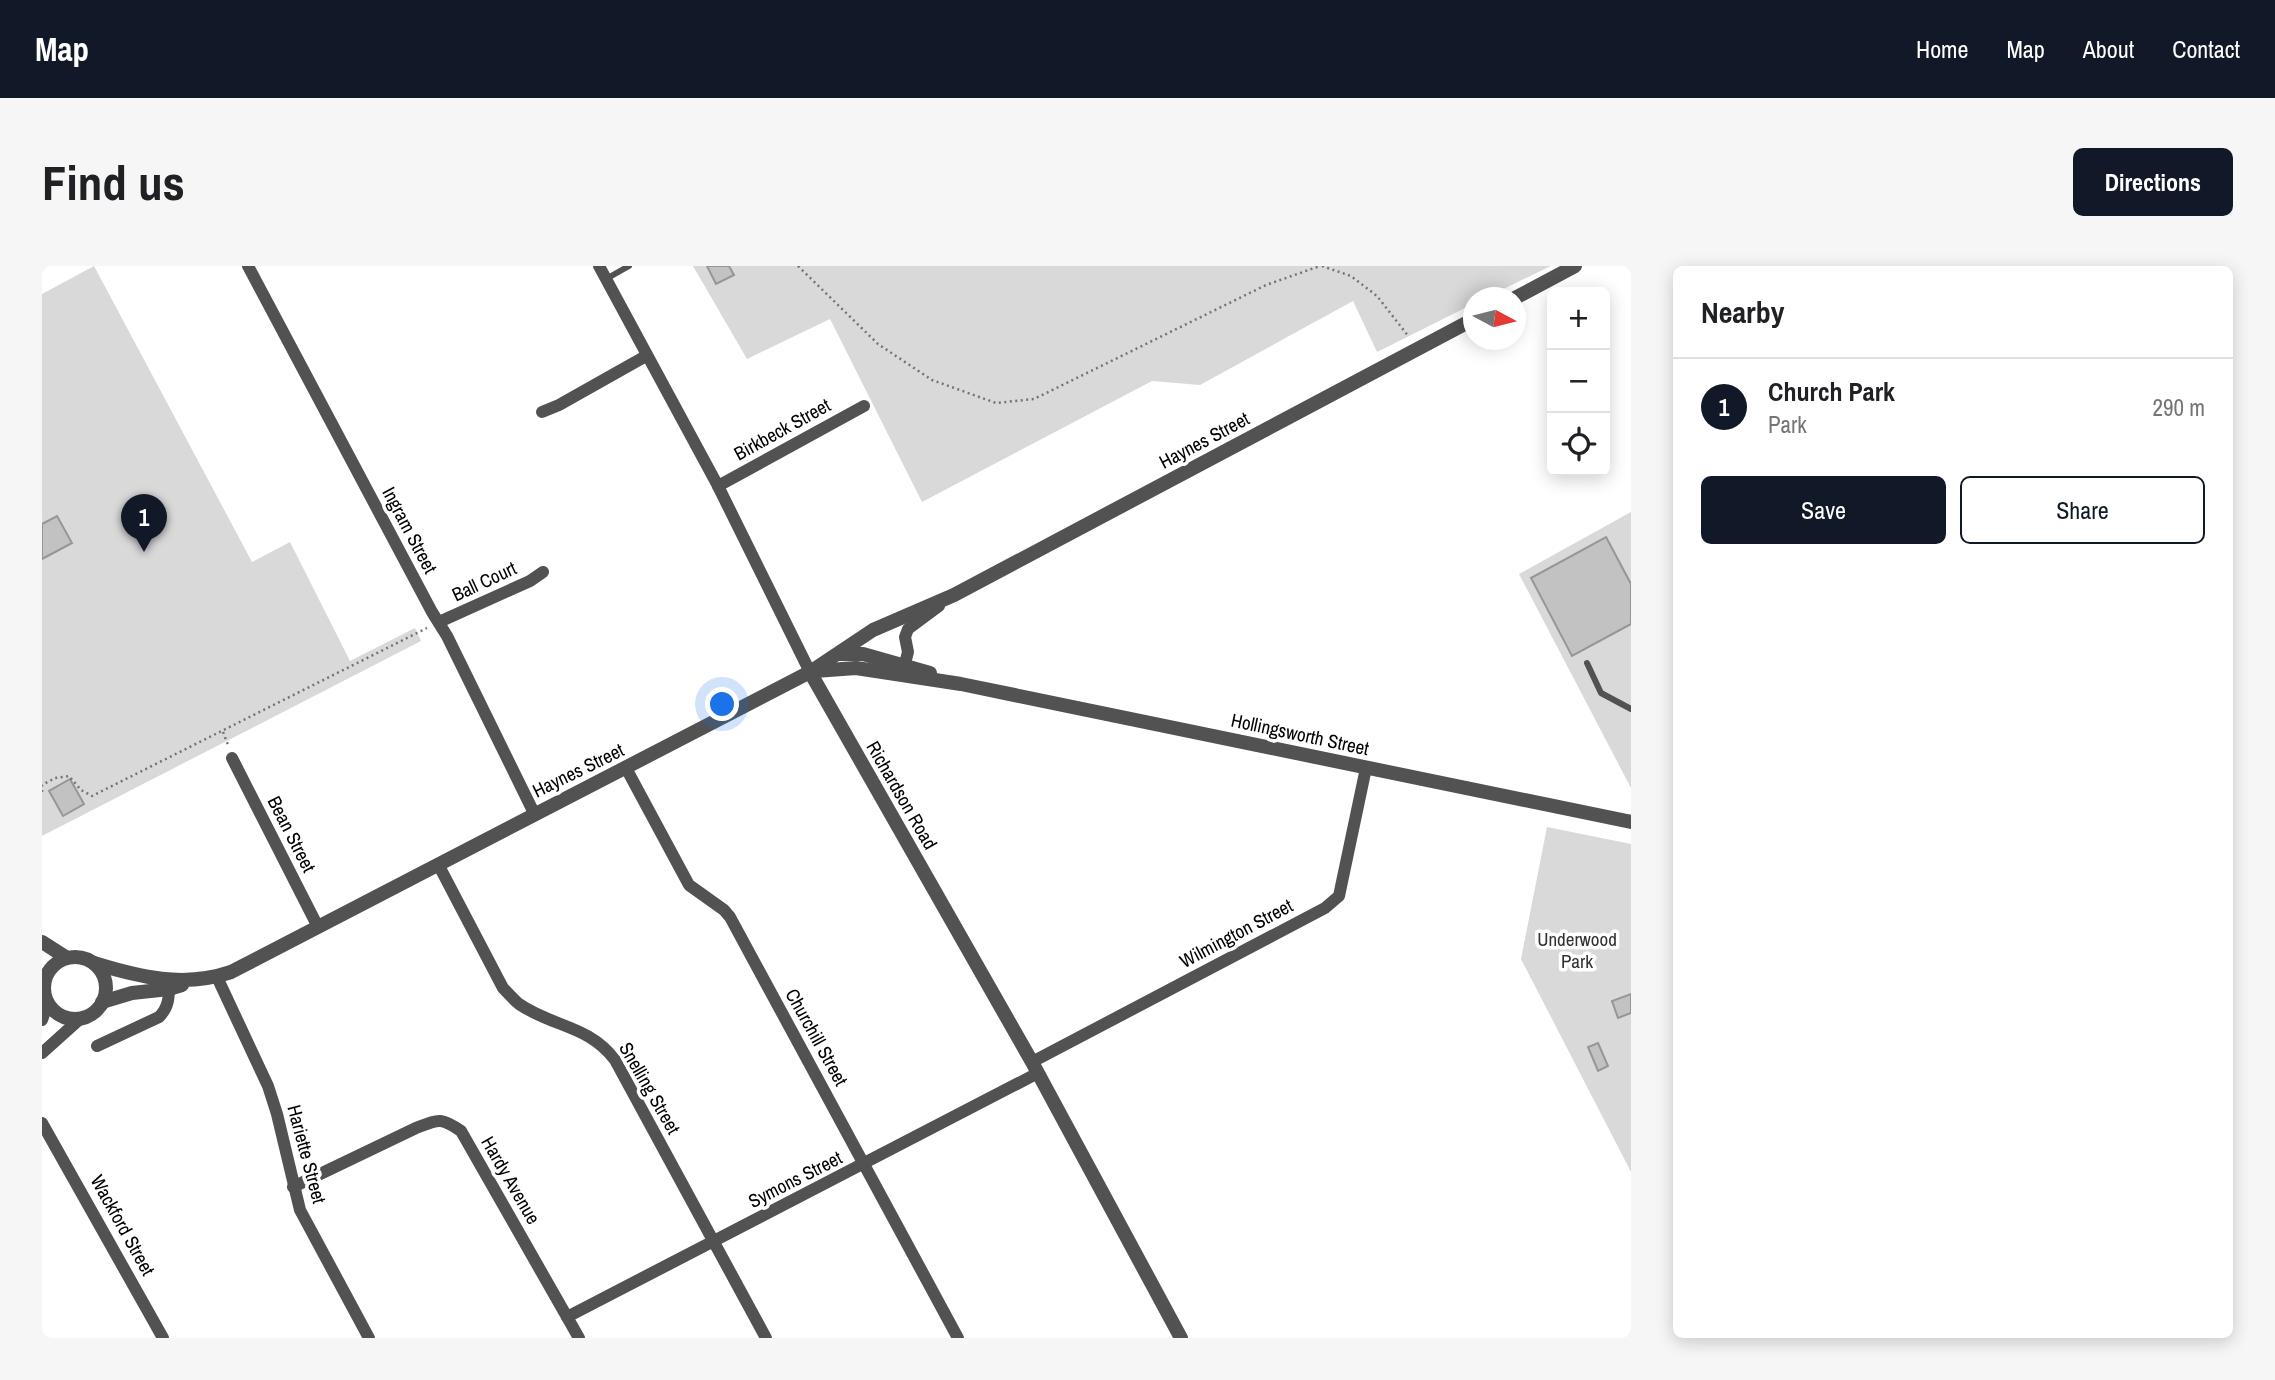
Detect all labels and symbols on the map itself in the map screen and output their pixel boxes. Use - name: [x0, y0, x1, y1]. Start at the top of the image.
- north arrow: [1463, 287, 1526, 350]
- street label: Birkbeck Street: [729, 391, 835, 466]
- street label: Haynes Street: [1154, 405, 1254, 475]
- street label: Ingram Street: [376, 482, 444, 578]
- pin: 1: [121, 494, 167, 552]
- street label: Ball Court: [448, 554, 521, 607]
- your location: [705, 687, 739, 721]
- street label: Hollingsworth Street: [1229, 707, 1372, 761]
- street label: Haynes Street: [528, 736, 629, 803]
- street label: Richardson Road: [860, 736, 944, 854]
- street label: Bean Street: [262, 791, 323, 877]
- street label: Wilmington Street: [1175, 892, 1298, 974]
- park label: Underwood Park: [1537, 926, 1617, 974]
- street label: Churchill Street: [780, 984, 855, 1091]
- street label: Snelling Street: [613, 1037, 687, 1139]
- street label: Hariette Street: [281, 1102, 333, 1207]
- street label: Hardy Avenue: [475, 1131, 547, 1229]
- street label: Symons Street: [744, 1144, 847, 1214]
- street label: Wackford Street: [85, 1170, 162, 1280]

